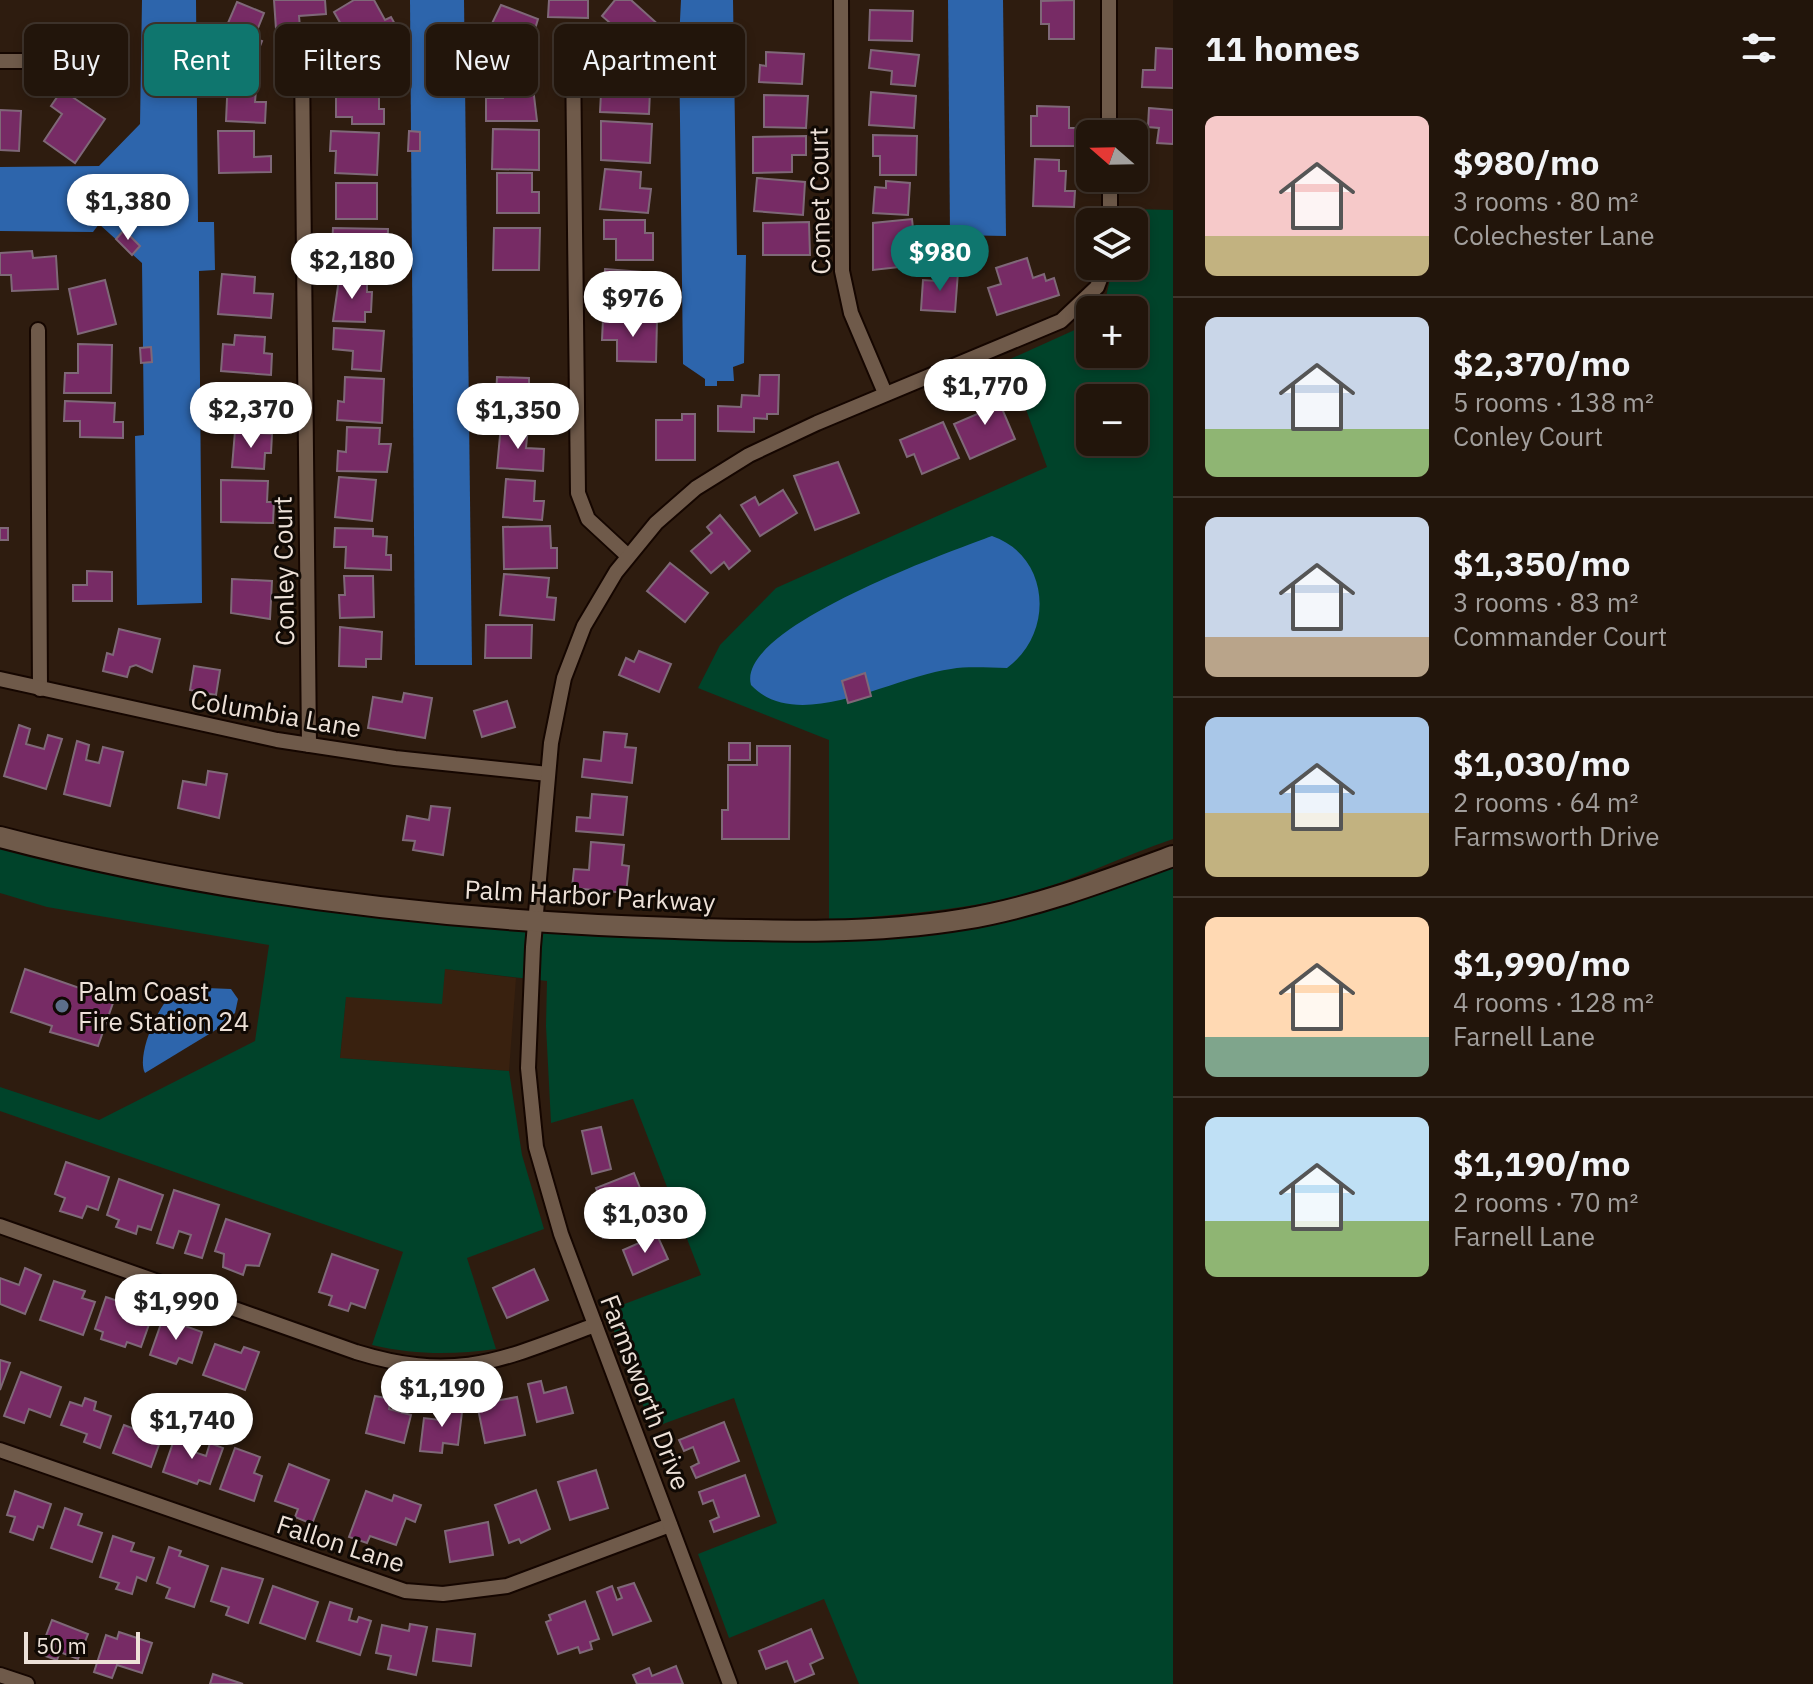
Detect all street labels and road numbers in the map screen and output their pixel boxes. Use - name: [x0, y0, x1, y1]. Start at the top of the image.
- street label: Comet Court: [801, 127, 837, 275]
- street label: Conley Court: [265, 496, 301, 646]
- street label: Columbia Lane: [188, 681, 364, 745]
- street label: Palm Harbor Parkway: [464, 871, 716, 919]
- street label: Farmsworth Drive: [593, 1290, 699, 1494]
- street label: Fallon Lane: [273, 1506, 409, 1580]

